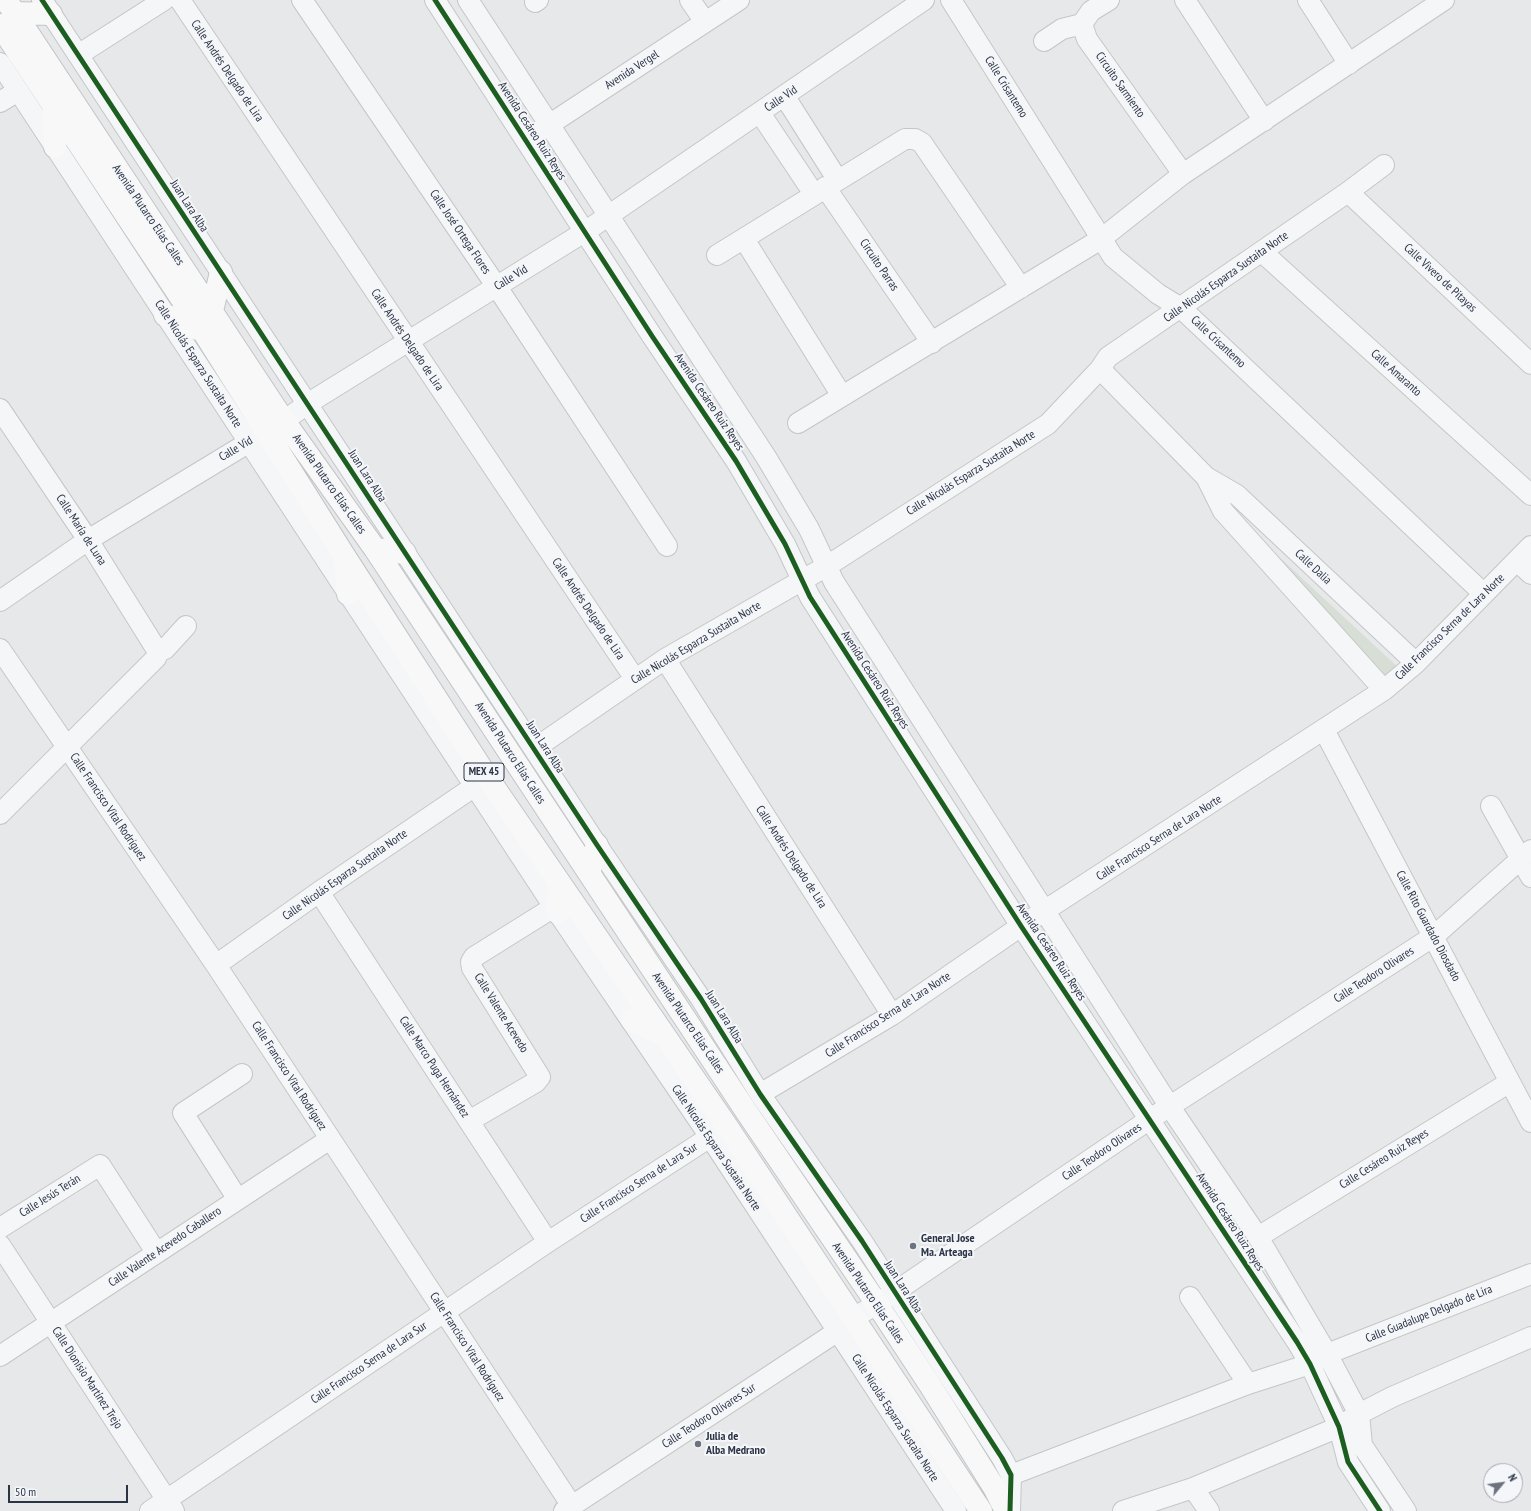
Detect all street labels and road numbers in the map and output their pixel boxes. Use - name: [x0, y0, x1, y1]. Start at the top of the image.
- street label: Calle Andrés Delgado de Lira: [188, 17, 266, 125]
- street label: Avenida Vergel: [602, 47, 662, 93]
- street label: Circuito Sarmiento: [1092, 49, 1148, 121]
- street label: Calle Crisantemo: [981, 54, 1031, 120]
- street label: Avenida Cesáreo Ruiz Reyes: [495, 79, 569, 183]
- street label: Calle Vid: [762, 83, 800, 115]
- street label: Avenida Plutarco Elías Calles: [109, 162, 187, 268]
- street label: Juan Lara Alba: [167, 177, 211, 235]
- street label: Calle José Ortega Flores: [426, 187, 494, 277]
- street label: Calle Nicolás Esparza Sustaita Norte: [1161, 228, 1291, 326]
- street label: Circuito Parras: [856, 236, 902, 294]
- street label: Calle Vivero de Pitayas: [1401, 241, 1479, 315]
- street label: Calle Vid: [492, 262, 530, 294]
- street label: Calle Andrés Delgado de Lira: [368, 286, 446, 394]
- street label: Calle Nicolás Esparza Sustaita Norte: [151, 298, 245, 430]
- street label: Calle Crisantemo: [1188, 313, 1248, 371]
- street label: Calle Amaranto: [1368, 346, 1424, 400]
- street label: Avenida Cesáreo Ruiz Reyes: [671, 351, 747, 453]
- street label: Calle Nicolás Esparza Sustaita Norte: [904, 427, 1038, 519]
- street label: Avenida Plutarco Elías Calles: [289, 431, 369, 537]
- street label: Calle Vid: [217, 433, 255, 465]
- street label: Juan Lara Alba: [345, 447, 389, 505]
- street label: Calle María de Luna: [53, 492, 109, 568]
- street label: Calle Dalia: [1292, 547, 1334, 587]
- street label: Calle Andrés Delgado de Lira: [549, 555, 627, 663]
- street label: Calle Francisco Serna de Lara Norte: [1392, 571, 1508, 683]
- street label: Calle Nicolás Esparza Sustaita Norte: [628, 598, 764, 688]
- street label: Avenida Cesáreo Ruiz Reyes: [838, 628, 912, 732]
- street label: Avenida Plutarco Elías Calles: [472, 699, 548, 807]
- street label: Juan Lara Alba: [523, 718, 567, 776]
- street label: Calle Francisco Vital Rodríguez: [67, 750, 149, 864]
- road number: MEX 45: [464, 763, 504, 781]
- street label: Calle Francisco Serna de Lara Norte: [1094, 792, 1224, 884]
- street label: Calle Andrés Delgado de Lira: [752, 803, 830, 911]
- street label: Calle Nicolás Esparza Sustaita Norte: [280, 826, 410, 924]
- street label: Calle Rito Guardado Diosdado: [1393, 868, 1463, 984]
- street label: Avenida Cesáreo Ruiz Reyes: [1013, 901, 1089, 1003]
- street label: Calle Teodoro Olivares: [1331, 944, 1417, 1006]
- street label: Calle Francisco Serna de Lara Norte: [823, 969, 953, 1061]
- street label: Avenida Plutarco Elías Calles: [649, 970, 727, 1076]
- street label: Calle Valente Acevedo: [471, 971, 531, 1055]
- street label: Juan Lara Alba: [702, 988, 746, 1046]
- street label: Calle Marco Puga Hernández: [396, 1014, 472, 1120]
- street label: Calle Francisco Vital Rodríguez: [248, 1019, 330, 1133]
- street label: Calle Nicolás Esparza Sustaita Norte: [668, 1082, 764, 1214]
- street label: Calle Teodoro Olivares: [1060, 1120, 1144, 1184]
- street label: Calle Cesáreo Ruiz Reyes: [1337, 1126, 1431, 1192]
- street label: Calle Francisco Serna de Lara Sur: [578, 1140, 700, 1226]
- street label: Avenida Cesáreo Ruiz Reyes: [1193, 1170, 1267, 1274]
- street label: Calle Jesús Terán: [17, 1172, 83, 1220]
- street label: Calle Valente Acevedo Caballero: [106, 1204, 224, 1290]
- street label: Avenida Plutarco Elías Calles: [829, 1240, 907, 1346]
- street label: Juan Lara Alba: [881, 1258, 925, 1316]
- street label: Calle Guadalupe Delgado de Lira: [1364, 1282, 1494, 1346]
- street label: Calle Francisco Vital Rodríguez: [426, 1290, 508, 1404]
- street label: Calle Francisco Serna de Lara Sur: [308, 1319, 430, 1407]
- street label: Calle Dionisio Martínez Trejo: [49, 1324, 125, 1432]
- street label: Calle Nicolás Esparza Sustaita Norte: [848, 1352, 942, 1484]
- street label: Calle Teodoro Olivares Sur: [659, 1380, 759, 1452]

